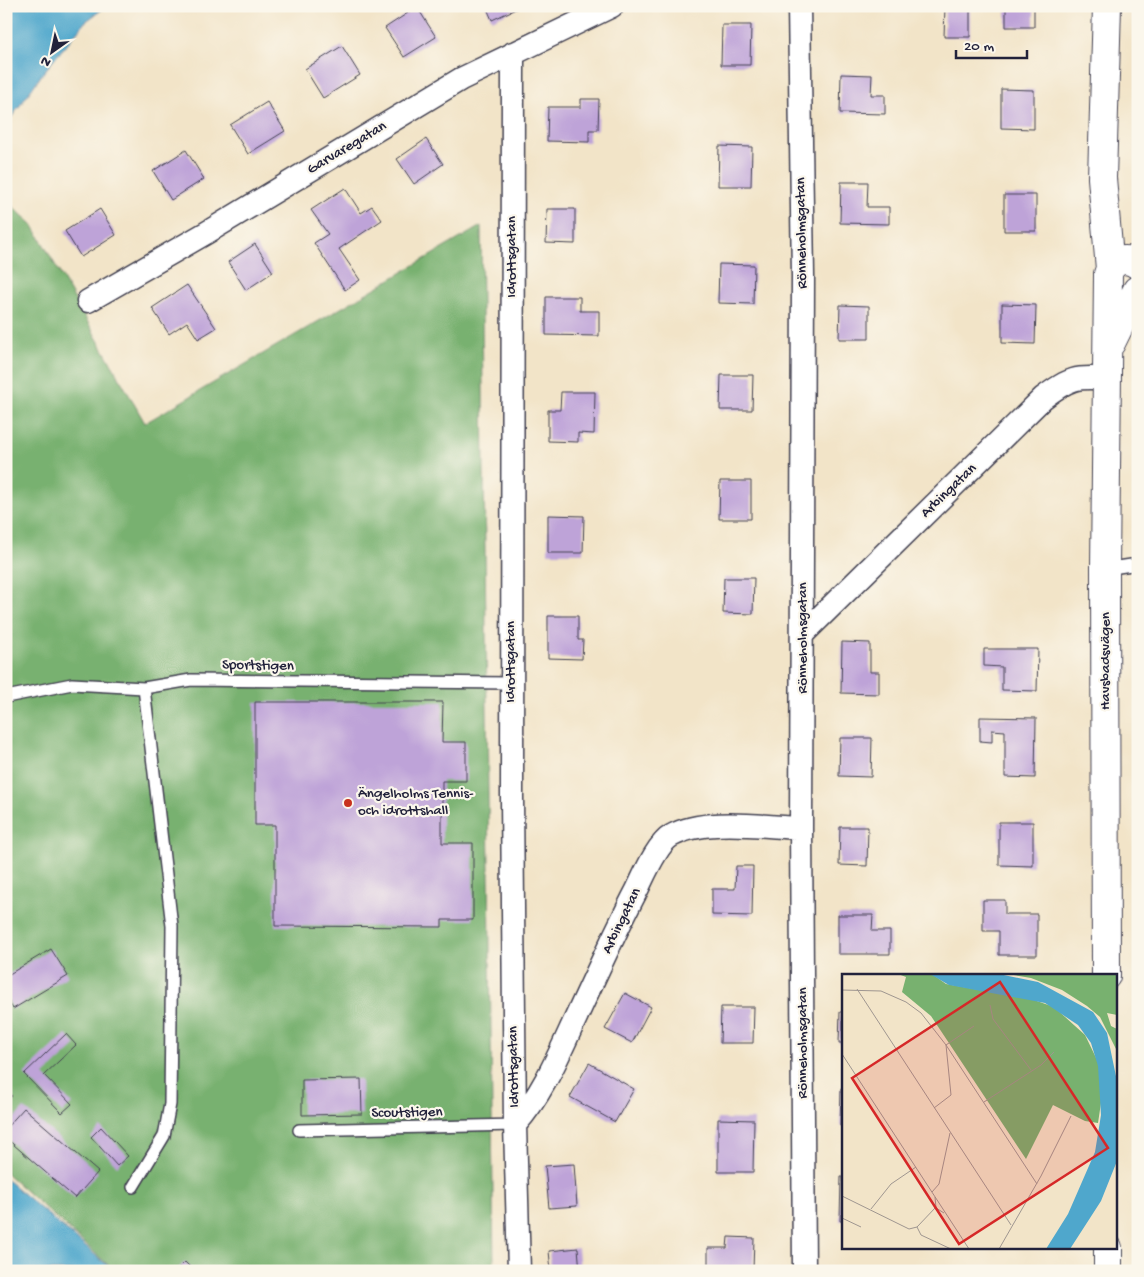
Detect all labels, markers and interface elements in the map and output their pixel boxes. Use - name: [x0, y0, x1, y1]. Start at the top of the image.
- north arrow: [28, 28, 78, 78]
- scale bar: [956, 28, 1028, 60]
- text: 20 m: [964, 38, 994, 56]
- text: N: [38, 51, 55, 70]
- street label: Garvaregatan: [304, 117, 390, 179]
- street label: Rönneholmsgatan: [792, 177, 812, 289]
- street label: Idrottsgatan: [503, 216, 521, 298]
- street label: Arbingatan: [917, 460, 981, 522]
- street label: Rönneholmsgatan: [794, 582, 812, 694]
- street label: Havsbadsvägen: [1097, 612, 1115, 710]
- street label: Idrottsgatan: [502, 621, 520, 703]
- street label: Sportstigen: [222, 656, 294, 676]
- place label: Ängelholms Tennis- och idrottshall: [358, 785, 474, 820]
- marker: Ängelholms Tennis- och idrottshall: [342, 797, 354, 809]
- street label: Arbingatan: [598, 885, 646, 957]
- inset map: [842, 974, 1116, 1250]
- street label: Rönneholmsgatan: [794, 987, 812, 1099]
- street label: Idrottsgatan: [504, 1026, 524, 1108]
- street label: Scoutstigen: [371, 1103, 443, 1123]

